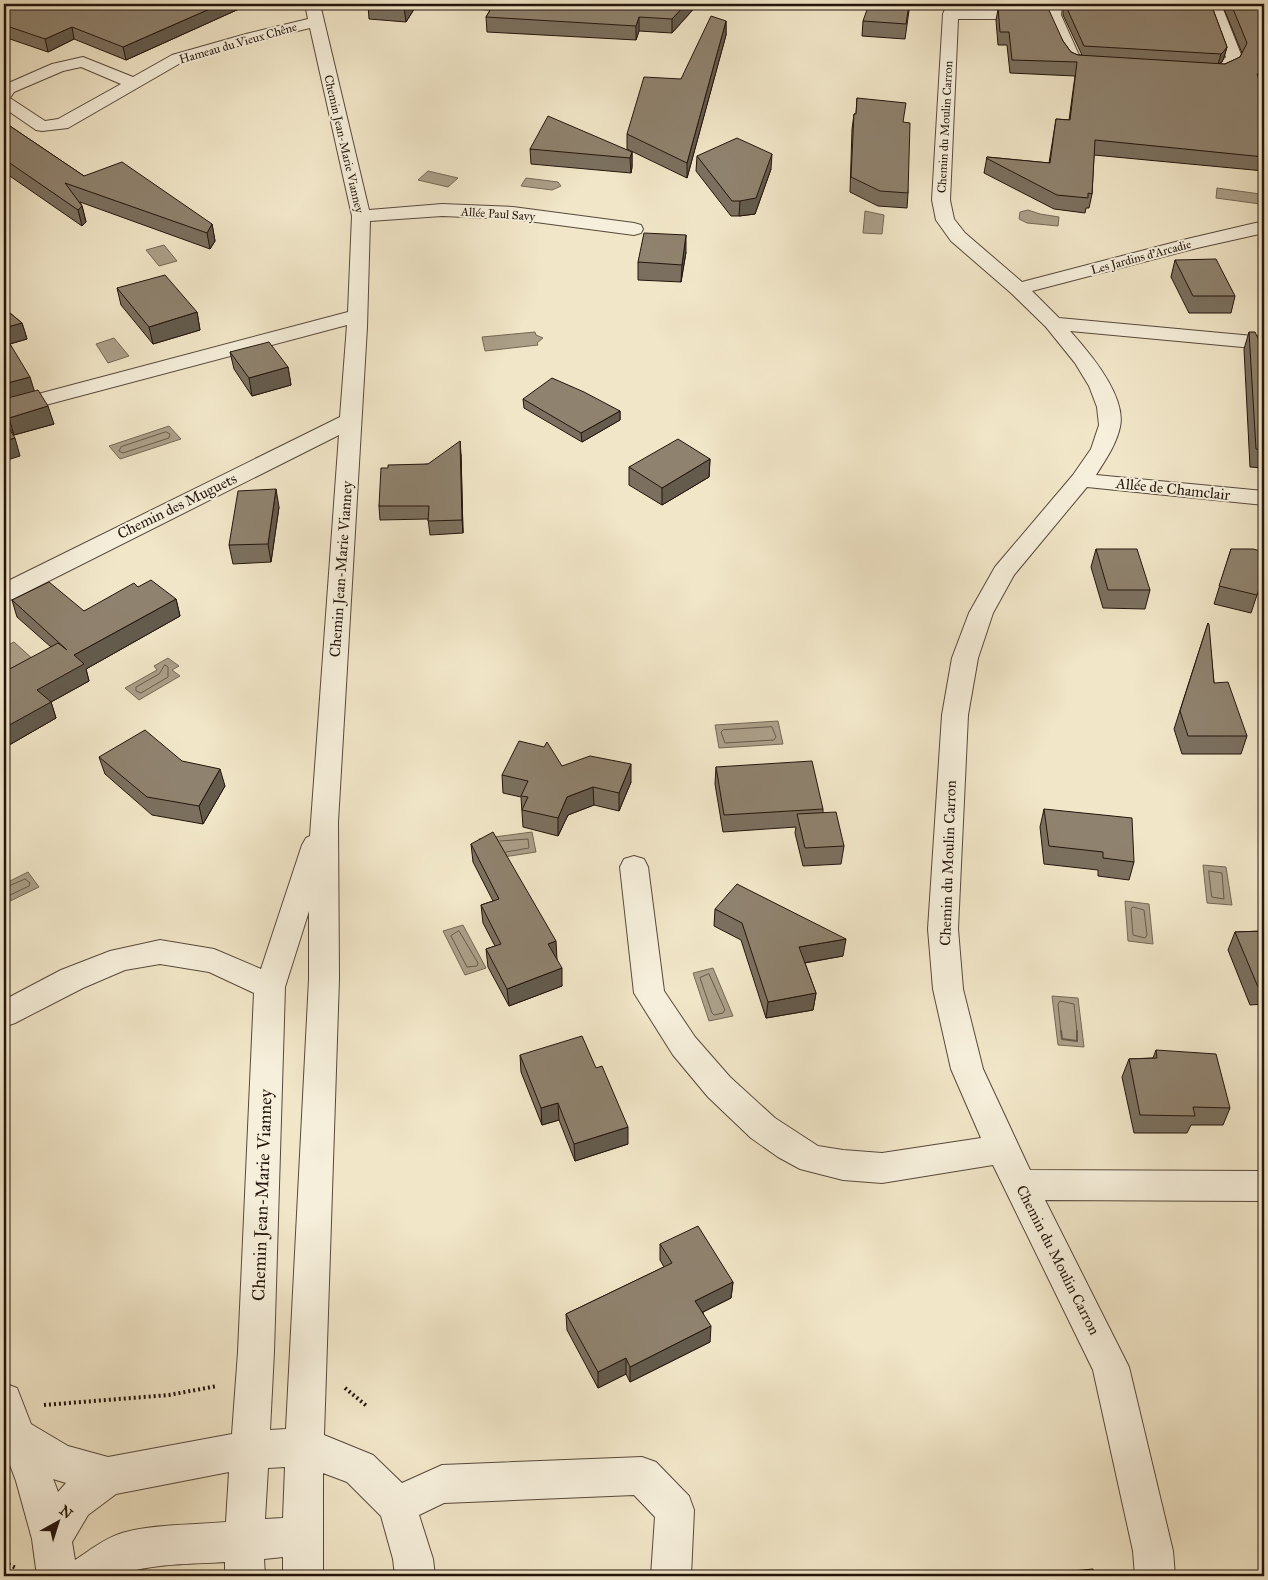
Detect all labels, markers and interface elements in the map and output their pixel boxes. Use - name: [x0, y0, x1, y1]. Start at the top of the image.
- street label: Hameau du Vieux Chêne: [178, 19, 298, 67]
- street label: Chemin du Moulin Carron: [935, 60, 955, 194]
- street label: Chemin Jean-Marie Vianney: [320, 74, 367, 215]
- street label: Allée Paul Savy: [459, 204, 536, 224]
- street label: Les Jardins d'Arcadie: [1089, 237, 1193, 278]
- street label: Chemin des Muguets: [114, 469, 240, 543]
- street label: Allée de Chamclair: [1114, 474, 1231, 504]
- street label: Chemin Jean-Marie Vianney: [326, 479, 357, 658]
- street label: Chemin du Moulin Carron: [936, 780, 960, 946]
- street label: Chemin Jean-Marie Vianney: [247, 1088, 278, 1301]
- street label: Chemin du Moulin Carron: [1012, 1182, 1104, 1338]
- north arrow: [32, 1498, 82, 1548]
- text: N: [56, 1502, 76, 1523]

